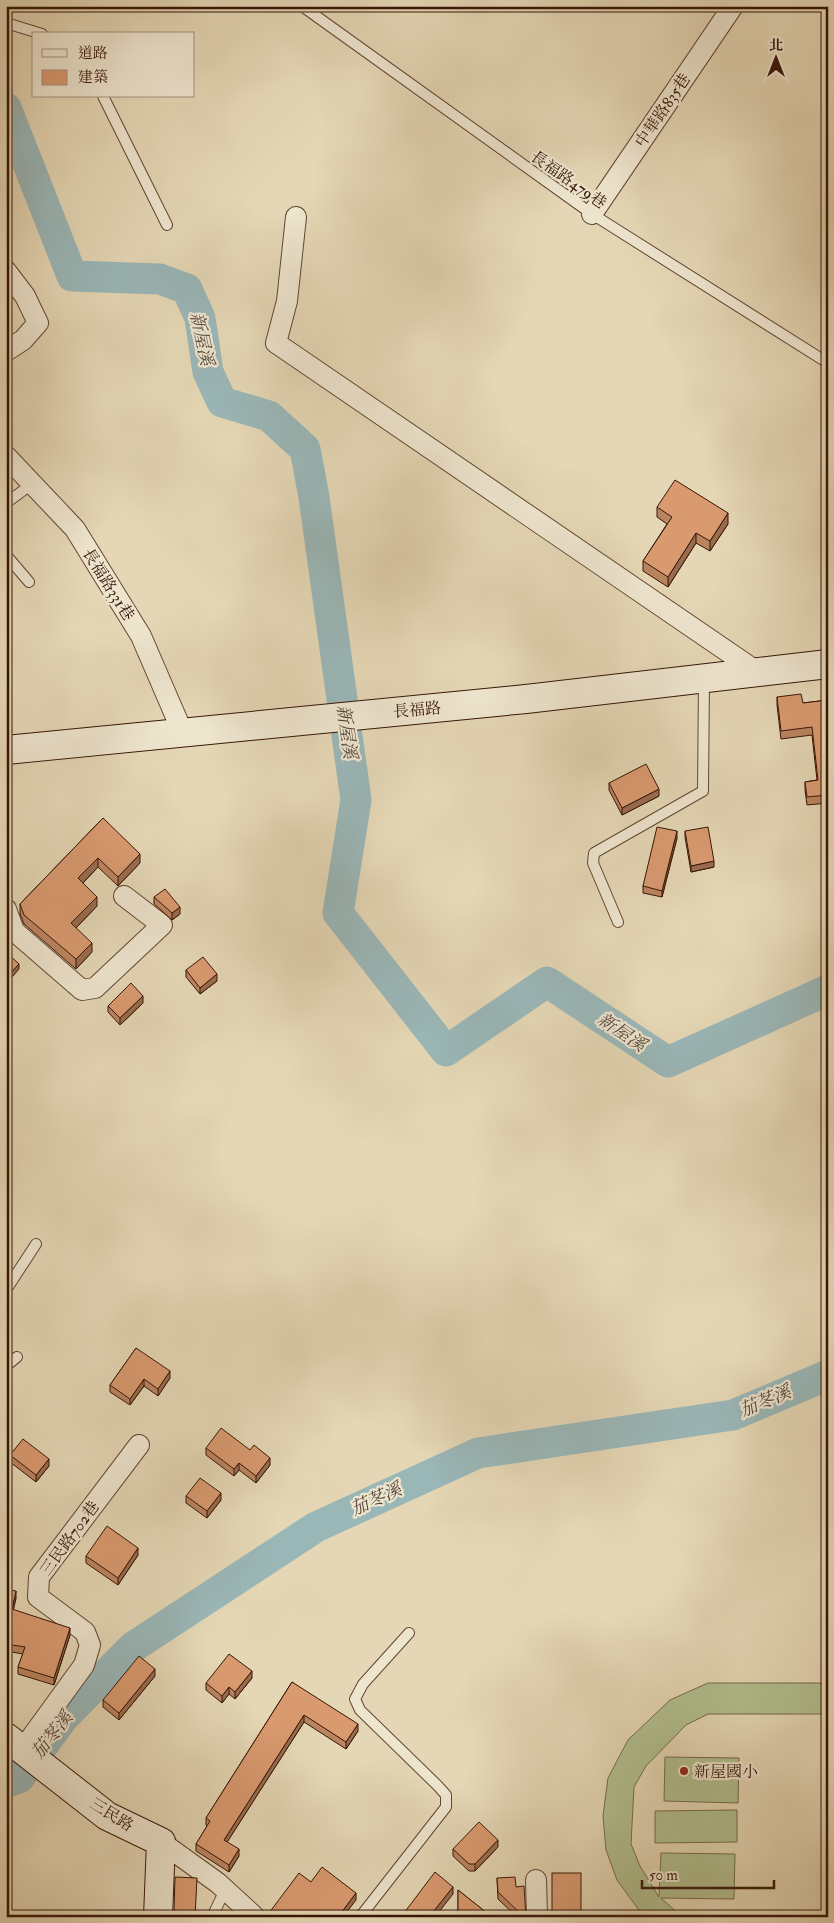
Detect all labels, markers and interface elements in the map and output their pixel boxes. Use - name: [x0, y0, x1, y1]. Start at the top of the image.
- legend: [32, 32, 195, 98]
- north arrow: [752, 32, 802, 82]
- text: 北: [769, 37, 783, 54]
- text: 道路: [78, 44, 108, 63]
- text: 建築: [78, 68, 108, 87]
- street label: 中華路835巷: [631, 70, 695, 151]
- street label: 長福路479巷: [527, 146, 610, 213]
- water label: 新屋溪: [185, 310, 219, 370]
- street label: 長福路331巷: [78, 544, 138, 625]
- street label: 長福路: [392, 698, 442, 722]
- water label: 新屋溪: [331, 704, 362, 762]
- water label: 新屋溪: [593, 1008, 652, 1058]
- water label: 茄苳溪: [736, 1380, 796, 1423]
- water label: 茄苳溪: [347, 1477, 407, 1521]
- street label: 三民路702巷: [36, 1497, 104, 1580]
- water label: 茄苳溪: [27, 1705, 79, 1764]
- place label: 新屋國小: [694, 1762, 758, 1782]
- marker: 新屋國小: [678, 1765, 690, 1777]
- street label: 三民路: [86, 1794, 137, 1836]
- scale bar: [642, 1858, 774, 1890]
- text: 50 m: [649, 1866, 678, 1885]

